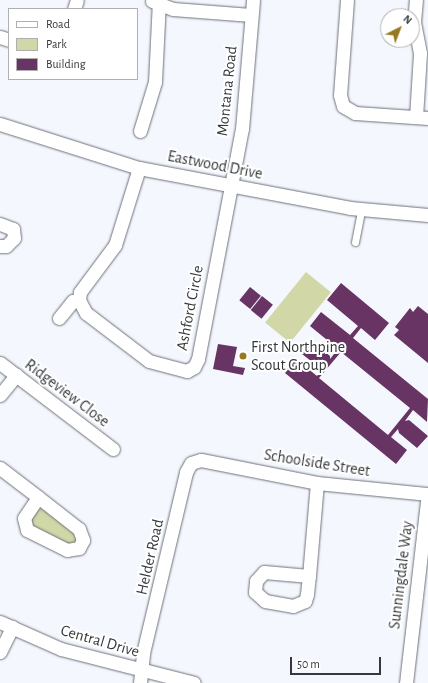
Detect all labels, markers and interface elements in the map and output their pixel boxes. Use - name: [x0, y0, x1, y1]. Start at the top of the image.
- legend: [8, 8, 138, 80]
- north arrow: [380, 8, 420, 48]
- text: N: [401, 13, 414, 26]
- text: Road: [46, 18, 70, 30]
- text: Park: [46, 38, 67, 50]
- street label: Montana Road: [213, 45, 241, 137]
- text: Building: [46, 58, 86, 70]
- street label: Eastwood Drive: [166, 146, 264, 184]
- street label: Ashford Circle: [172, 264, 208, 352]
- place label: First Northpine Scout Group: [251, 337, 345, 375]
- marker: First Northpine Scout Group: [238, 351, 248, 361]
- street label: Ridgeview Close: [21, 355, 113, 431]
- street label: Schoolside Street: [263, 445, 371, 481]
- street label: Helder Road: [132, 517, 168, 597]
- street label: Sunningdale Way: [385, 520, 417, 630]
- street label: Central Drive: [58, 621, 142, 661]
- scale bar: [292, 649, 383, 675]
- text: 50 m: [297, 658, 320, 670]

